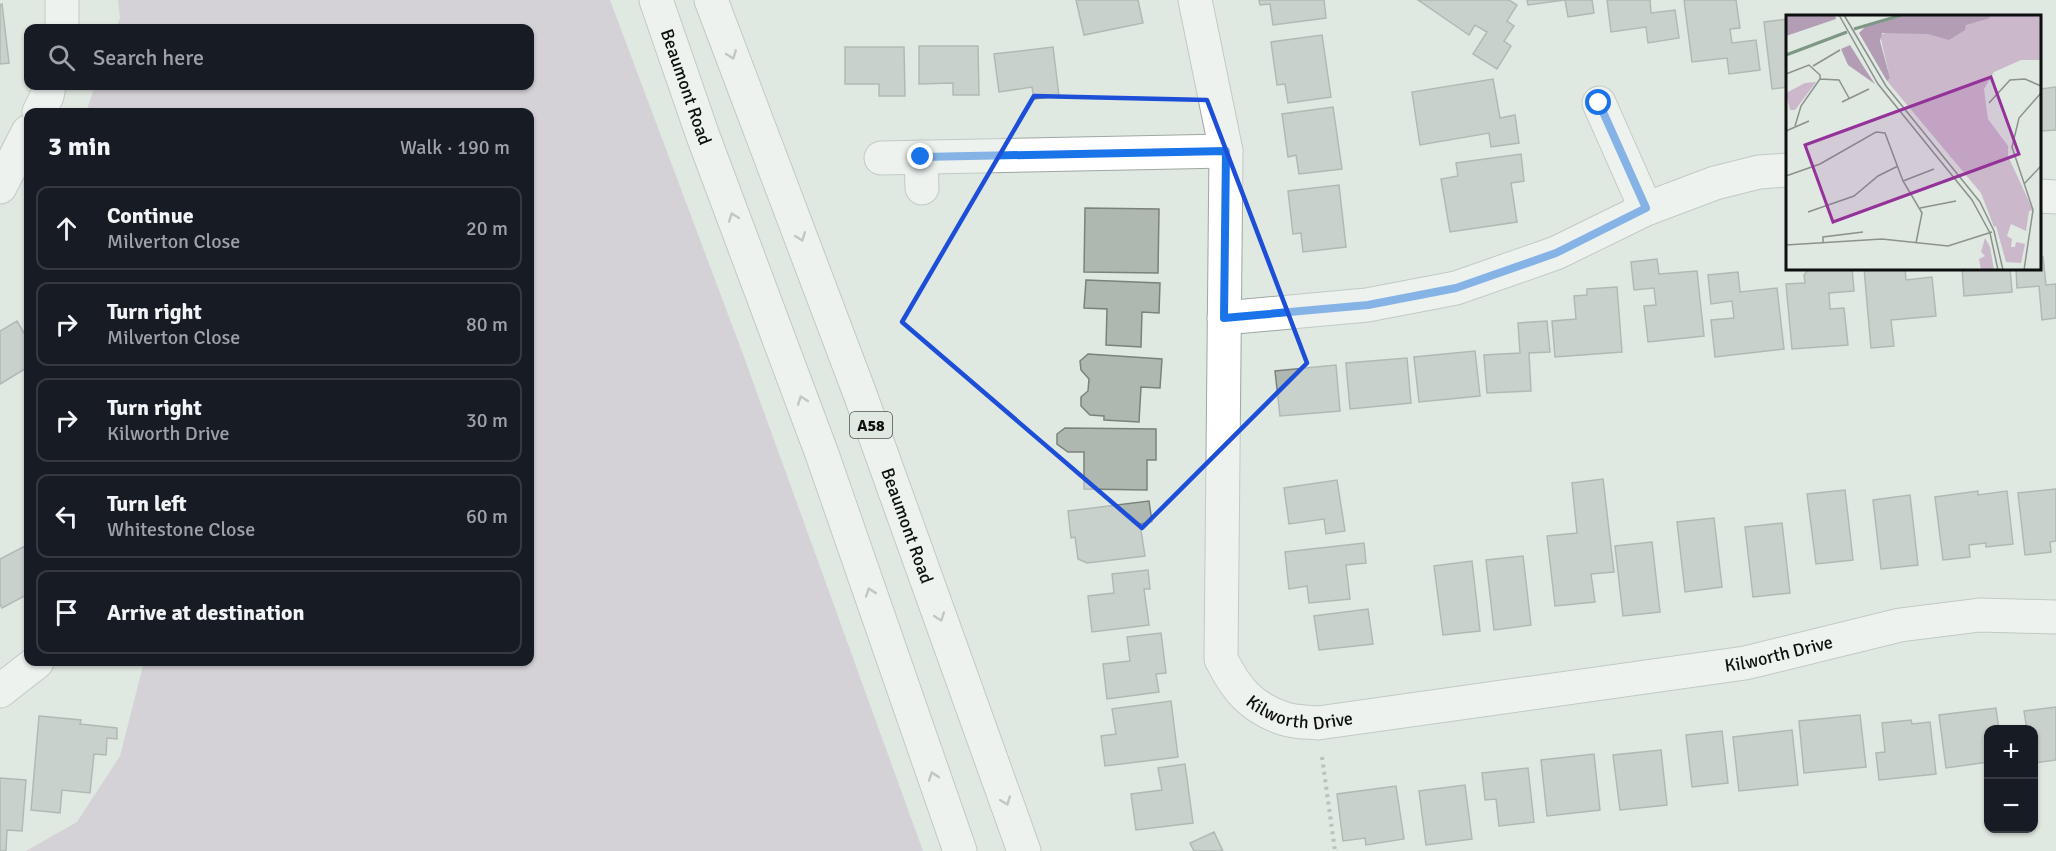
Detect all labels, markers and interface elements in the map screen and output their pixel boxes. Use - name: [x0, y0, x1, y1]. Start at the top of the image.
- inset map: [1786, 15, 2041, 270]
- search box: [24, 24, 534, 90]
- street label: Beaumont Road: [656, 26, 716, 148]
- icon: search: [45, 41, 78, 74]
- text: Search here: [93, 44, 204, 71]
- one-way arrow: [725, 49, 737, 60]
- route start: [1585, 89, 1611, 115]
- text: 3 min: [48, 131, 111, 163]
- text: Walk · 190 m: [400, 135, 510, 160]
- route end: [907, 143, 933, 169]
- text: Continue: [107, 202, 194, 229]
- icon: ahead: [50, 212, 83, 245]
- one-way arrow: [728, 212, 741, 223]
- text: 20 m: [466, 216, 508, 241]
- text: Milverton Close: [107, 229, 240, 254]
- one-way arrow: [793, 231, 806, 242]
- text: Turn right: [107, 298, 202, 325]
- icon: right: [50, 308, 83, 341]
- text: 80 m: [466, 312, 508, 337]
- text: Milverton Close: [107, 325, 240, 350]
- text: Turn right: [107, 394, 202, 421]
- one-way arrow: [796, 395, 809, 405]
- icon: right: [50, 404, 83, 437]
- text: 30 m: [466, 408, 508, 433]
- road number: A58: [850, 412, 892, 438]
- text: Kilworth Drive: [107, 421, 229, 446]
- street label: Beaumont Road: [876, 465, 938, 586]
- text: Turn left: [107, 490, 187, 517]
- icon: left: [50, 500, 83, 533]
- text: 60 m: [466, 504, 508, 529]
- text: Whitestone Close: [107, 517, 255, 542]
- one-way arrow: [864, 587, 877, 598]
- icon: arrive: [50, 596, 83, 629]
- text: Arrive at destination: [107, 599, 304, 626]
- one-way arrow: [933, 612, 946, 622]
- street label: Kilworth Drive: [1723, 631, 1835, 677]
- street label: Kilworth Drive: [1242, 690, 1354, 735]
- map controls: [1984, 725, 2038, 833]
- button: +: [1984, 725, 2038, 779]
- one-way arrow: [928, 771, 941, 782]
- button: −: [1984, 779, 2038, 833]
- one-way arrow: [999, 795, 1012, 806]

